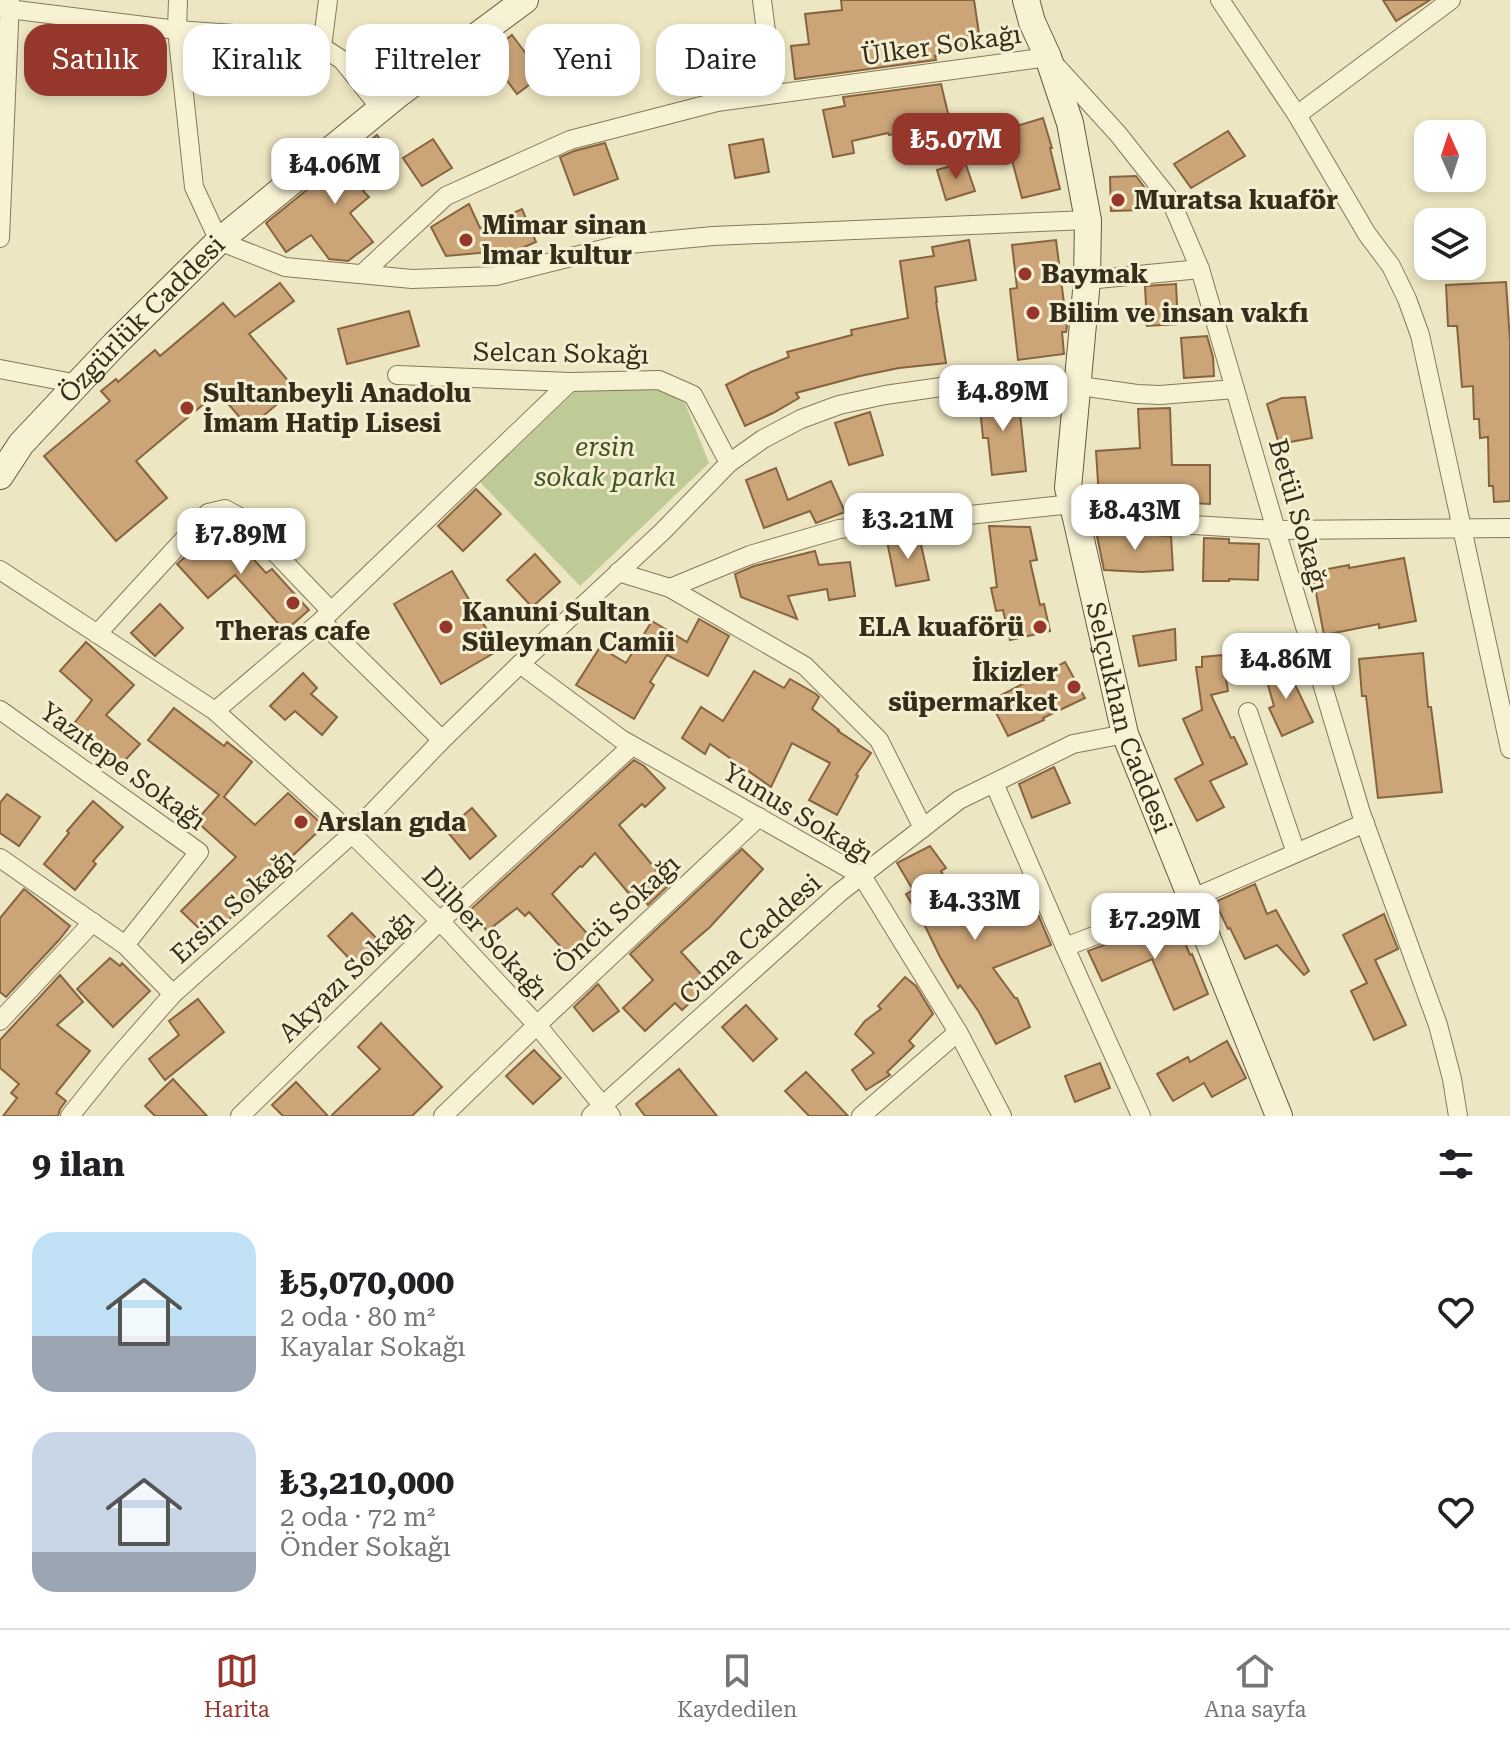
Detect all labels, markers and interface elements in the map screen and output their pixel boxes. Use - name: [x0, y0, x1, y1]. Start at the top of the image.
- street label: Ülker Sokağı: [859, 18, 1023, 71]
- chip: Satılık: [24, 24, 167, 96]
- chip: Kiralık: [183, 24, 330, 96]
- chip: Filtreler: [346, 24, 509, 96]
- chip: Yeni: [525, 24, 640, 96]
- chip: Daire: [656, 24, 785, 96]
- pin: ₺5.07M: [891, 113, 1021, 181]
- north arrow: [1414, 120, 1486, 192]
- map controls: [1414, 120, 1486, 280]
- text: ₺5.07M: [910, 124, 1002, 154]
- pin: ₺4.06M: [270, 138, 400, 206]
- text: ₺4.06M: [289, 149, 381, 179]
- place label: Muratsa kuaför: [1134, 185, 1338, 215]
- marker: Muratsa kuaför: [1109, 191, 1127, 209]
- button: layers: [1414, 208, 1486, 280]
- place label: Mimar sinan lmar kultur: [482, 210, 647, 270]
- street label: Özgürlük Caddesi: [52, 229, 231, 409]
- marker: Mimar sinan lmar kultur: [457, 231, 475, 249]
- place label: Baymak: [1041, 259, 1148, 289]
- marker: Baymak: [1016, 265, 1034, 283]
- place label: Bilim ve insan vakfı: [1049, 298, 1309, 328]
- marker: Bilim ve insan vakfı: [1024, 304, 1042, 322]
- street label: Selcan Sokağı: [473, 336, 649, 370]
- pin: ₺4.89M: [938, 365, 1068, 433]
- text: ₺4.89M: [957, 376, 1049, 406]
- place label: Sultanbeyli Anadolu İmam Hatip Lisesi: [203, 378, 471, 438]
- marker: Sultanbeyli Anadolu İmam Hatip Lisesi: [178, 399, 196, 417]
- park label: ersin sokak parkı: [534, 432, 676, 492]
- street label: Betül Sokağı: [1263, 435, 1335, 595]
- pin: ₺8.43M: [1070, 484, 1200, 552]
- pin: ₺3.21M: [843, 493, 973, 561]
- text: ₺8.43M: [1089, 495, 1181, 525]
- text: ₺3.21M: [862, 504, 954, 534]
- pin: ₺7.89M: [176, 508, 306, 576]
- text: ₺7.89M: [195, 519, 287, 549]
- marker: Theras cafe: [284, 594, 302, 612]
- place label: Kanuni Sultan Süleyman Camii: [462, 597, 675, 657]
- street label: Selçukhan Caddesi: [1080, 599, 1178, 837]
- place label: ELA kuaförü: [858, 612, 1024, 642]
- place label: Theras cafe: [216, 616, 370, 646]
- marker: Kanuni Sultan Süleyman Camii: [437, 618, 455, 636]
- marker: ELA kuaförü: [1031, 618, 1049, 636]
- pin: ₺4.86M: [1221, 633, 1351, 701]
- text: ₺4.86M: [1240, 644, 1332, 674]
- place label: İkizler süpermarket: [888, 656, 1058, 717]
- marker: İkizler süpermarket: [1065, 678, 1083, 696]
- street label: Yazıtepe Sokağı: [34, 696, 212, 836]
- street label: Yunus Sokağı: [718, 756, 878, 870]
- place label: Arslan gıda: [317, 807, 466, 837]
- marker: Arslan gıda: [292, 813, 310, 831]
- street label: Ersin Sokağı: [165, 842, 301, 970]
- street label: Öncü Sokağı: [548, 848, 686, 980]
- street label: Dilber Sokağı: [416, 861, 554, 1005]
- street label: Cuma Caddesi: [673, 868, 827, 1010]
- pin: ₺4.33M: [910, 874, 1040, 942]
- text: ₺4.33M: [929, 885, 1021, 915]
- pin: ₺7.29M: [1090, 893, 1220, 961]
- street label: Akyazı Sokağı: [272, 904, 420, 1048]
- text: ₺7.29M: [1109, 904, 1201, 934]
- icon: filters: [1434, 1142, 1478, 1186]
- text: 9 ilan: [32, 1144, 125, 1184]
- text: ₺5,070,000: [280, 1262, 454, 1302]
- icon: home: [96, 1264, 192, 1360]
- icon: heart: [1434, 1290, 1478, 1334]
- text: 2 oda · 80 m²: [280, 1302, 435, 1332]
- text: Kayalar Sokağı: [280, 1332, 466, 1362]
- text: ₺3,210,000: [280, 1462, 454, 1502]
- icon: home: [96, 1464, 192, 1560]
- icon: heart: [1434, 1490, 1478, 1534]
- text: 2 oda · 72 m²: [280, 1502, 435, 1532]
- text: Önder Sokağı: [280, 1532, 451, 1562]
- tab: Harita: [204, 1649, 270, 1722]
- tab: Kaydedilen: [677, 1649, 797, 1722]
- tab: Ana sayfa: [1204, 1649, 1306, 1722]

